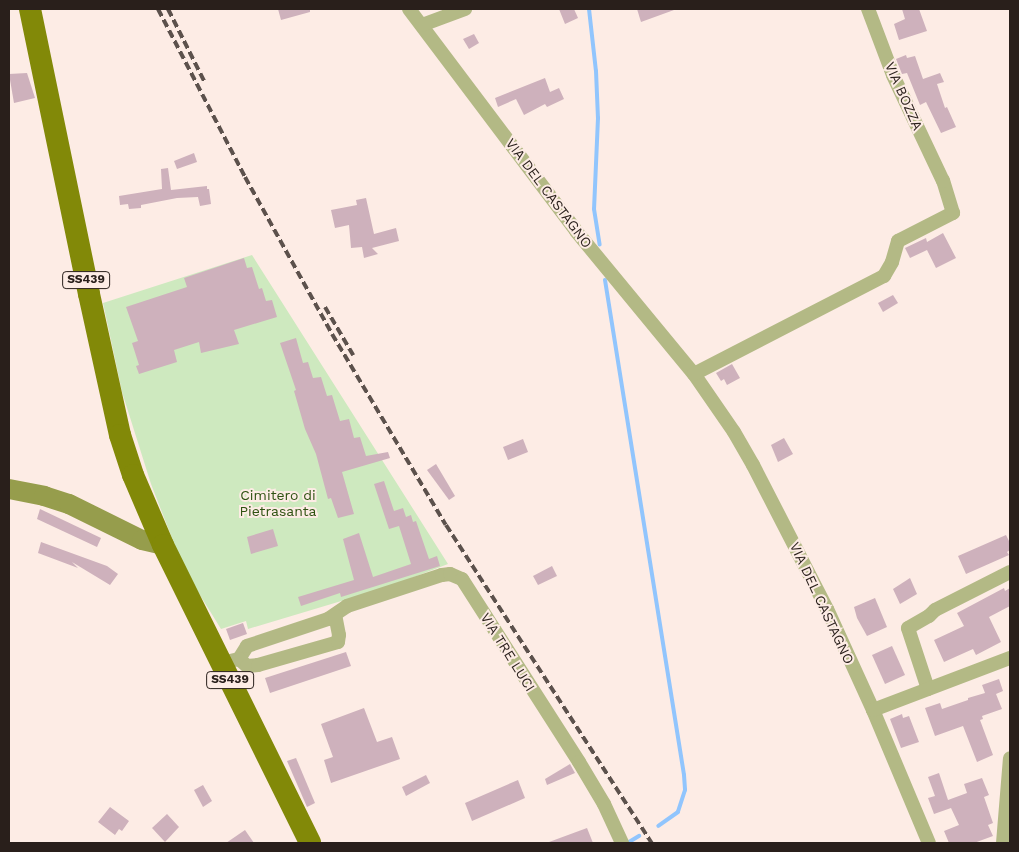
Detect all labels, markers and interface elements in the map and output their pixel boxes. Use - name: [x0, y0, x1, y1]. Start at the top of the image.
- street label: VIA BOZZA: [881, 59, 927, 133]
- street label: VIA DEL CASTAGNO: [502, 135, 596, 251]
- road number: SS439: [61, 270, 111, 290]
- park label: Cimitero di Pietrasanta: [239, 487, 317, 520]
- street label: VIA DEL CASTAGNO: [786, 539, 858, 667]
- street label: VIA TRE LUCI: [477, 609, 539, 695]
- road number: SS439: [205, 670, 255, 690]

